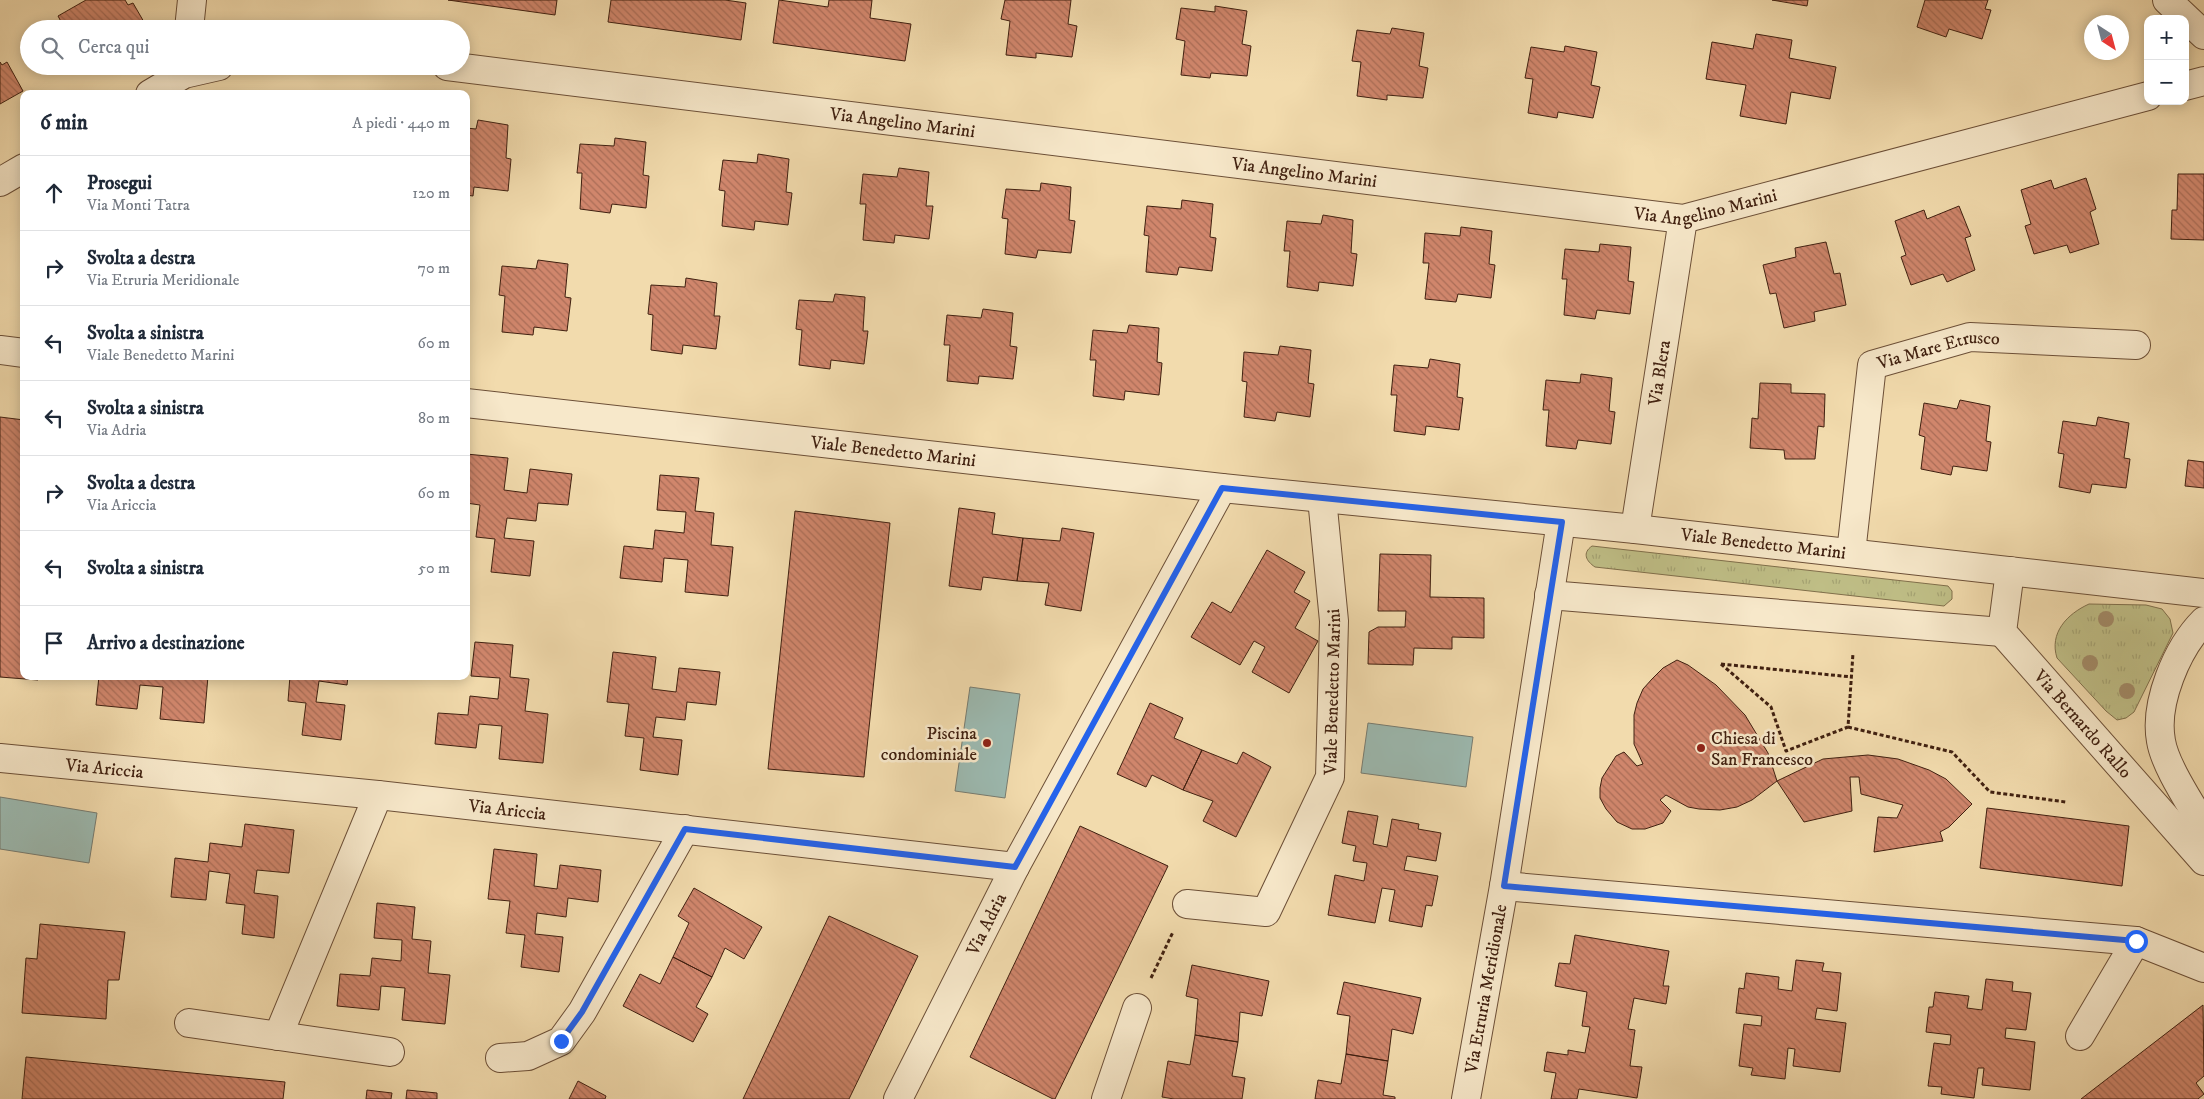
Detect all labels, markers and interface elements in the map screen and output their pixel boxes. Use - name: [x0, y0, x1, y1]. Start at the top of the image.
- north arrow: [2084, 15, 2129, 60]
- map controls: [2144, 15, 2189, 105]
- button: +: [2144, 15, 2189, 60]
- search box: [20, 20, 470, 75]
- icon: search: [38, 34, 66, 62]
- text: Cerca qui: [78, 36, 149, 59]
- button: −: [2144, 60, 2189, 105]
- street label: Via Angelino Marini: [828, 103, 976, 143]
- text: 6 min: [40, 110, 88, 136]
- text: A piedi · 440 m: [352, 113, 450, 133]
- street label: Via Angelino Marini: [1230, 153, 1378, 193]
- text: Prosegui: [87, 172, 152, 195]
- icon: ahead: [40, 179, 68, 207]
- text: 120 m: [412, 183, 450, 203]
- street label: Via Angelino Marini: [1631, 185, 1779, 231]
- text: Via Monti Tatra: [87, 195, 190, 215]
- text: Svolta a destra: [87, 247, 195, 270]
- icon: right: [40, 254, 68, 282]
- text: 70 m: [418, 258, 450, 278]
- text: Via Etruria Meridionale: [87, 270, 239, 290]
- text: Svolta a sinistra: [87, 322, 204, 345]
- street label: Via Mare Etrusco: [1874, 327, 2001, 375]
- icon: left: [40, 329, 68, 357]
- text: 60 m: [418, 333, 450, 353]
- street label: Via Blera: [1644, 338, 1676, 408]
- text: Viale Benedetto Marini: [87, 345, 234, 365]
- text: Svolta a sinistra: [87, 397, 204, 420]
- icon: left: [40, 404, 68, 432]
- text: 80 m: [418, 408, 450, 428]
- text: Via Adria: [87, 420, 146, 440]
- street label: Viale Benedetto Marini: [808, 432, 977, 472]
- text: Svolta a destra: [87, 472, 195, 495]
- icon: right: [40, 479, 68, 507]
- text: 60 m: [418, 483, 450, 503]
- text: Via Ariccia: [87, 495, 156, 515]
- street label: Viale Benedetto Marini: [1679, 524, 1847, 565]
- icon: left: [40, 554, 68, 582]
- text: Svolta a sinistra: [87, 557, 204, 580]
- text: 50 m: [418, 558, 450, 578]
- street label: Viale Benedetto Marini: [1320, 608, 1346, 776]
- icon: arrive: [40, 629, 68, 657]
- text: Arrivo a destinazione: [87, 632, 245, 655]
- street label: Via Bernardo Rallo: [2028, 665, 2136, 784]
- place label: Piscina condominiale: [881, 723, 977, 766]
- place label: Chiesa di San Francesco: [1711, 728, 1813, 771]
- marker: Piscina condominiale: [981, 737, 993, 749]
- marker: Chiesa di San Francesco: [1695, 742, 1707, 754]
- street label: Via Ariccia: [63, 754, 145, 784]
- street label: Via Ariccia: [466, 795, 548, 826]
- street label: Via Adria: [962, 889, 1012, 960]
- street label: Via Etruria Meridionale: [1461, 903, 1513, 1076]
- route start: [2125, 930, 2148, 953]
- route end: [550, 1030, 573, 1053]

